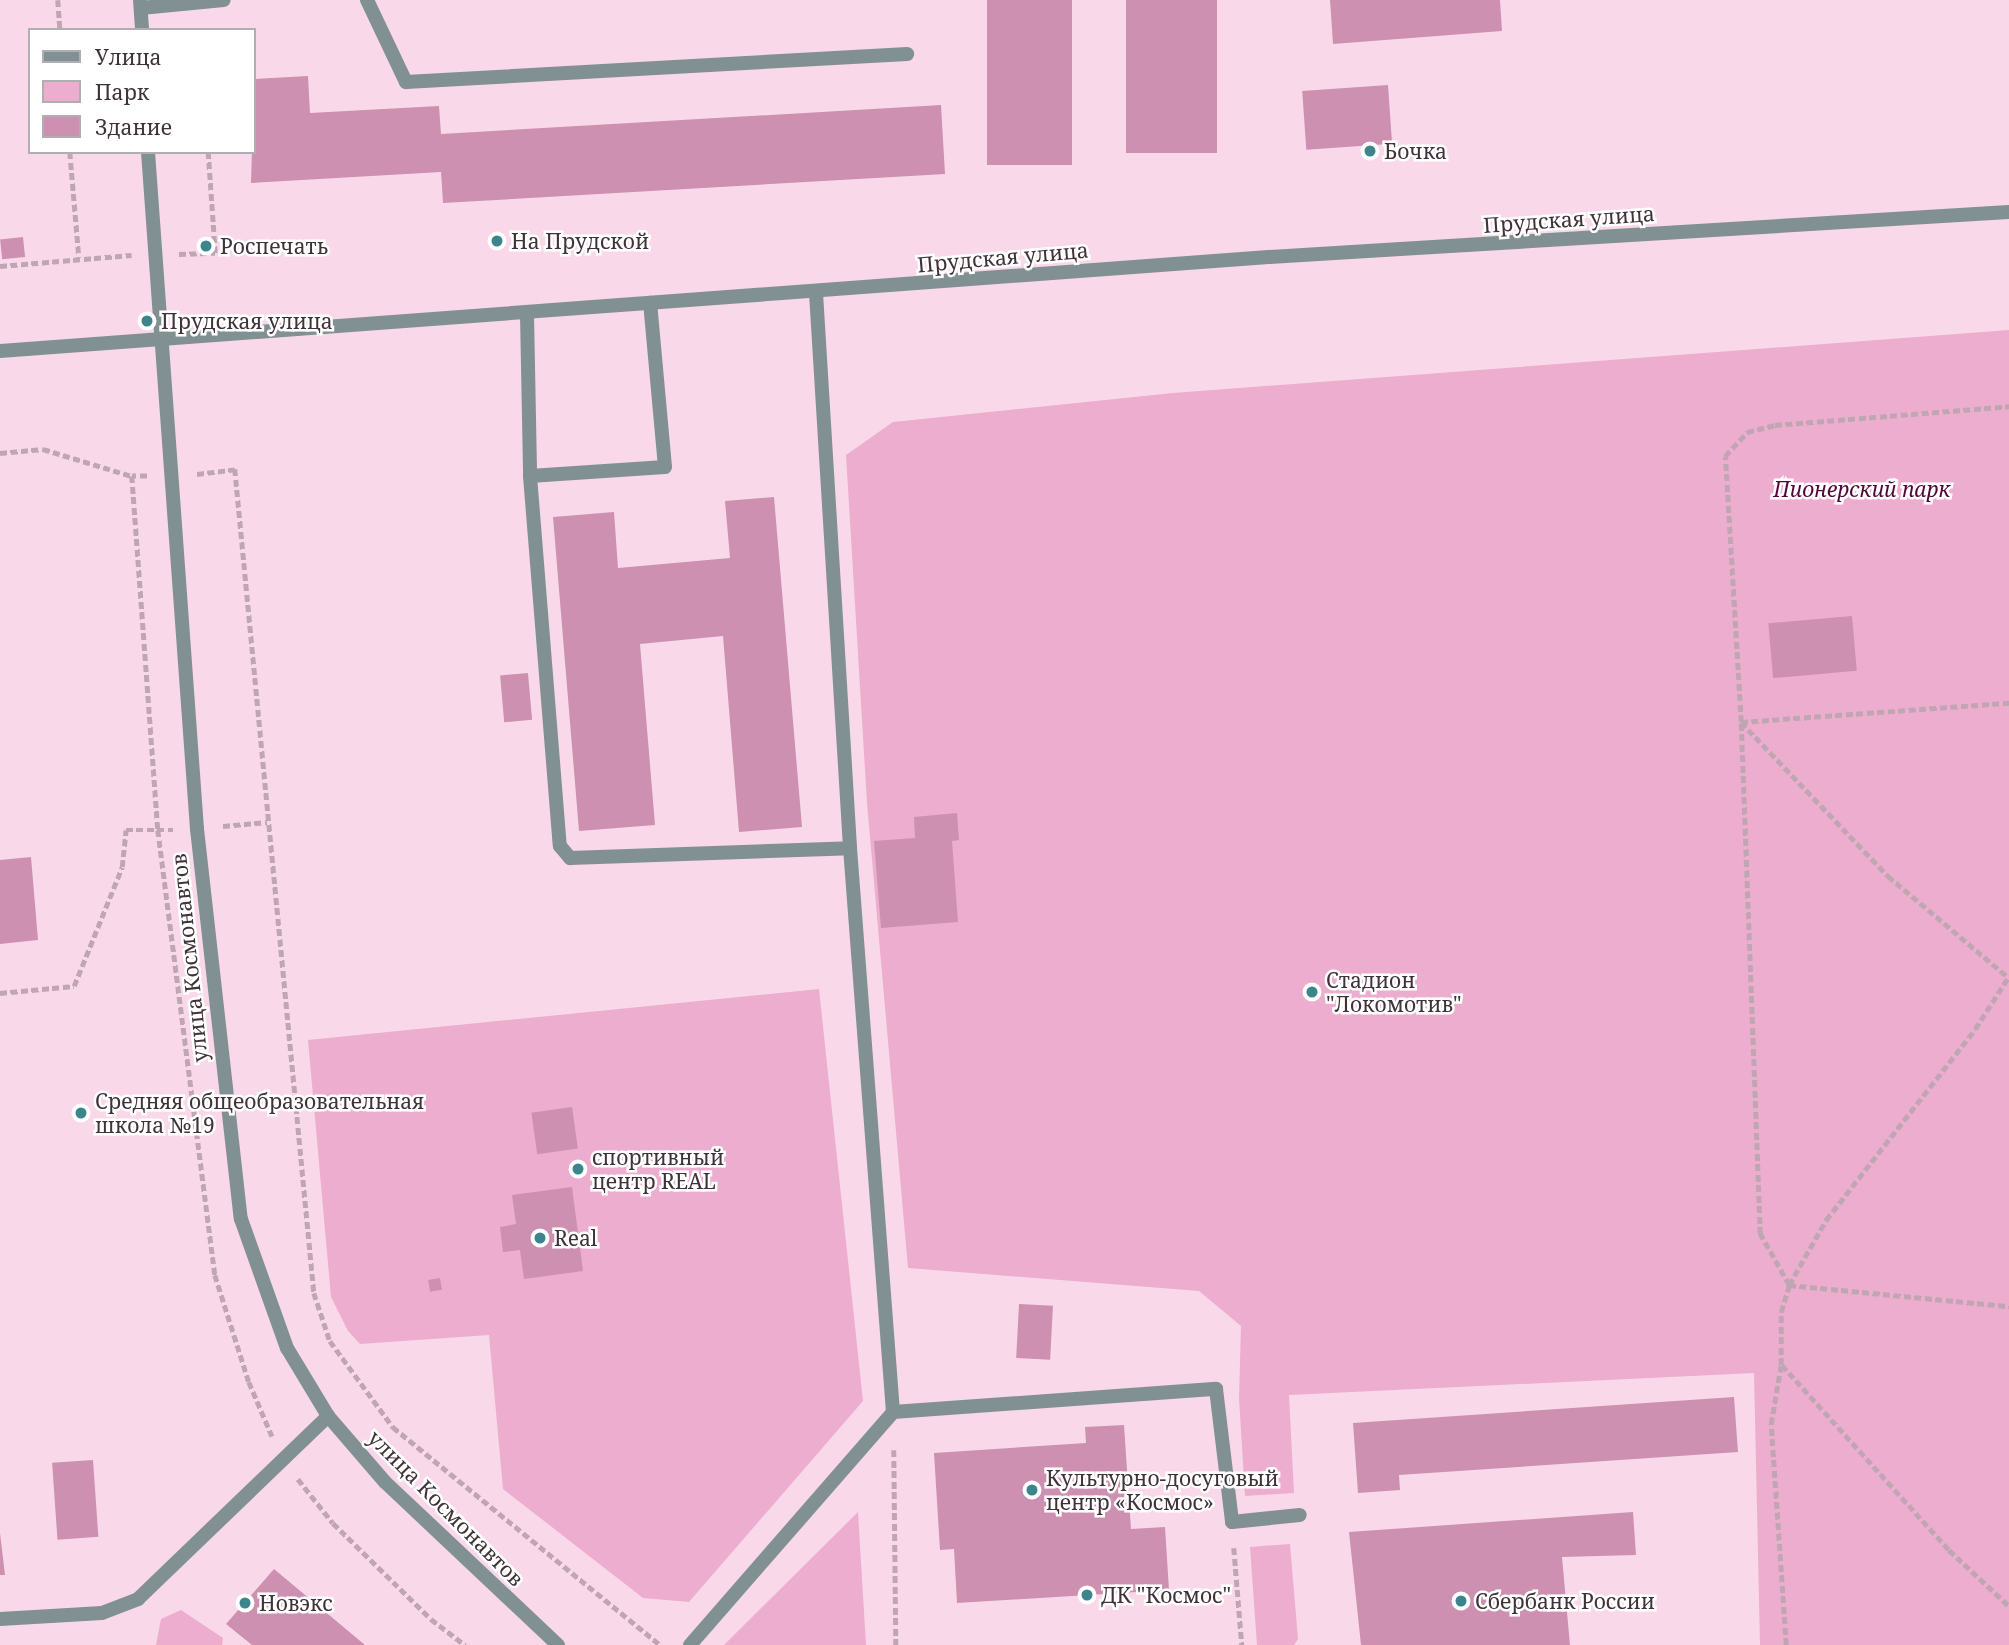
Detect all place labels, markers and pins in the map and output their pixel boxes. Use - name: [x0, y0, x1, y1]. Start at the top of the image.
- place label: Бочка: [1384, 138, 1447, 164]
- marker: Бочка: [1362, 143, 1378, 159]
- place label: На Прудской: [511, 228, 649, 254]
- place label: Роспечать: [220, 233, 328, 259]
- marker: На Прудской: [489, 233, 505, 249]
- marker: Роспечать: [198, 238, 214, 254]
- place label: Прудская улица: [161, 308, 333, 334]
- marker: Прудская улица: [139, 313, 155, 329]
- place label: Стадион "Локомотив": [1326, 967, 1462, 1017]
- marker: Стадион "Локомотив": [1304, 984, 1320, 1000]
- place label: Средняя общеобразовательная школа №19: [95, 1088, 424, 1138]
- marker: Средняя общеобразовательная школа №19: [73, 1105, 89, 1121]
- place label: спортивный центр REAL: [592, 1144, 724, 1194]
- marker: спортивный центр REAL: [570, 1161, 586, 1177]
- place label: Real: [554, 1225, 597, 1251]
- marker: Real: [532, 1230, 548, 1246]
- place label: Культурно-досуговый центр «Космос»: [1046, 1465, 1279, 1515]
- marker: Культурно-досуговый центр «Космос»: [1024, 1482, 1040, 1498]
- place label: ДК "Космос": [1101, 1582, 1231, 1608]
- marker: ДК "Космос": [1079, 1587, 1095, 1603]
- place label: Сбербанк России: [1475, 1588, 1655, 1614]
- place label: Новэкс: [259, 1590, 333, 1616]
- marker: Сбербанк России: [1453, 1593, 1469, 1609]
- marker: Новэкс: [237, 1595, 253, 1611]

